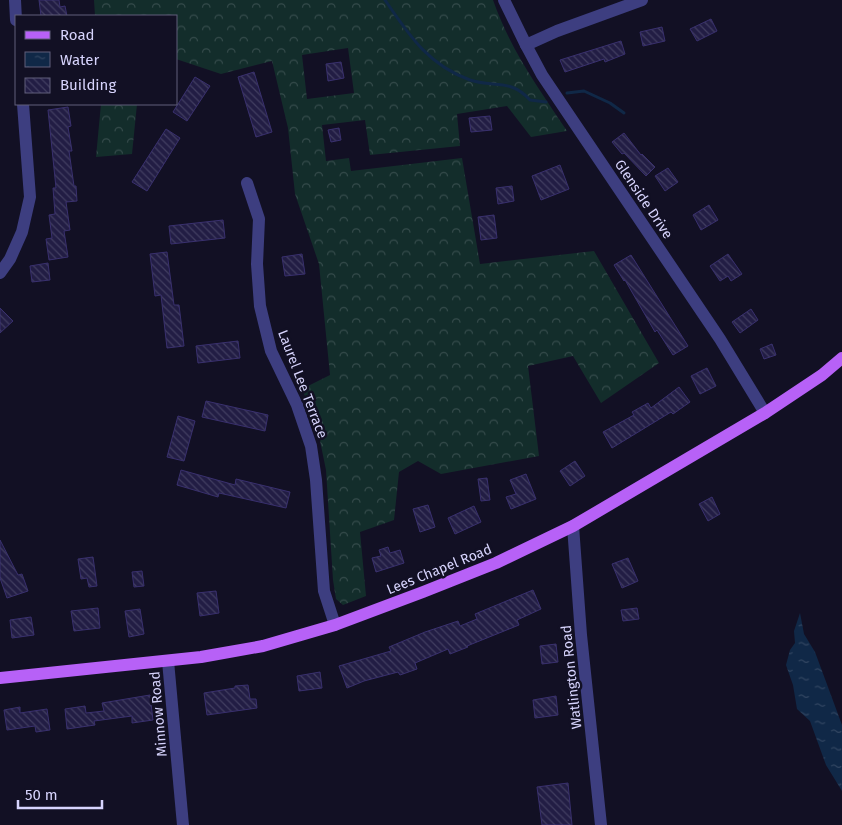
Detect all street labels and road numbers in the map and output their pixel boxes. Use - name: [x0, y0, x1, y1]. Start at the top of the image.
- street label: Glenside Drive: [611, 157, 676, 242]
- street label: Laurel Lee Terrace: [274, 328, 331, 441]
- street label: Lees Chapel Road: [384, 541, 494, 598]
- street label: Watlington Road: [558, 624, 585, 730]
- street label: Minnow Road: [146, 671, 171, 757]

